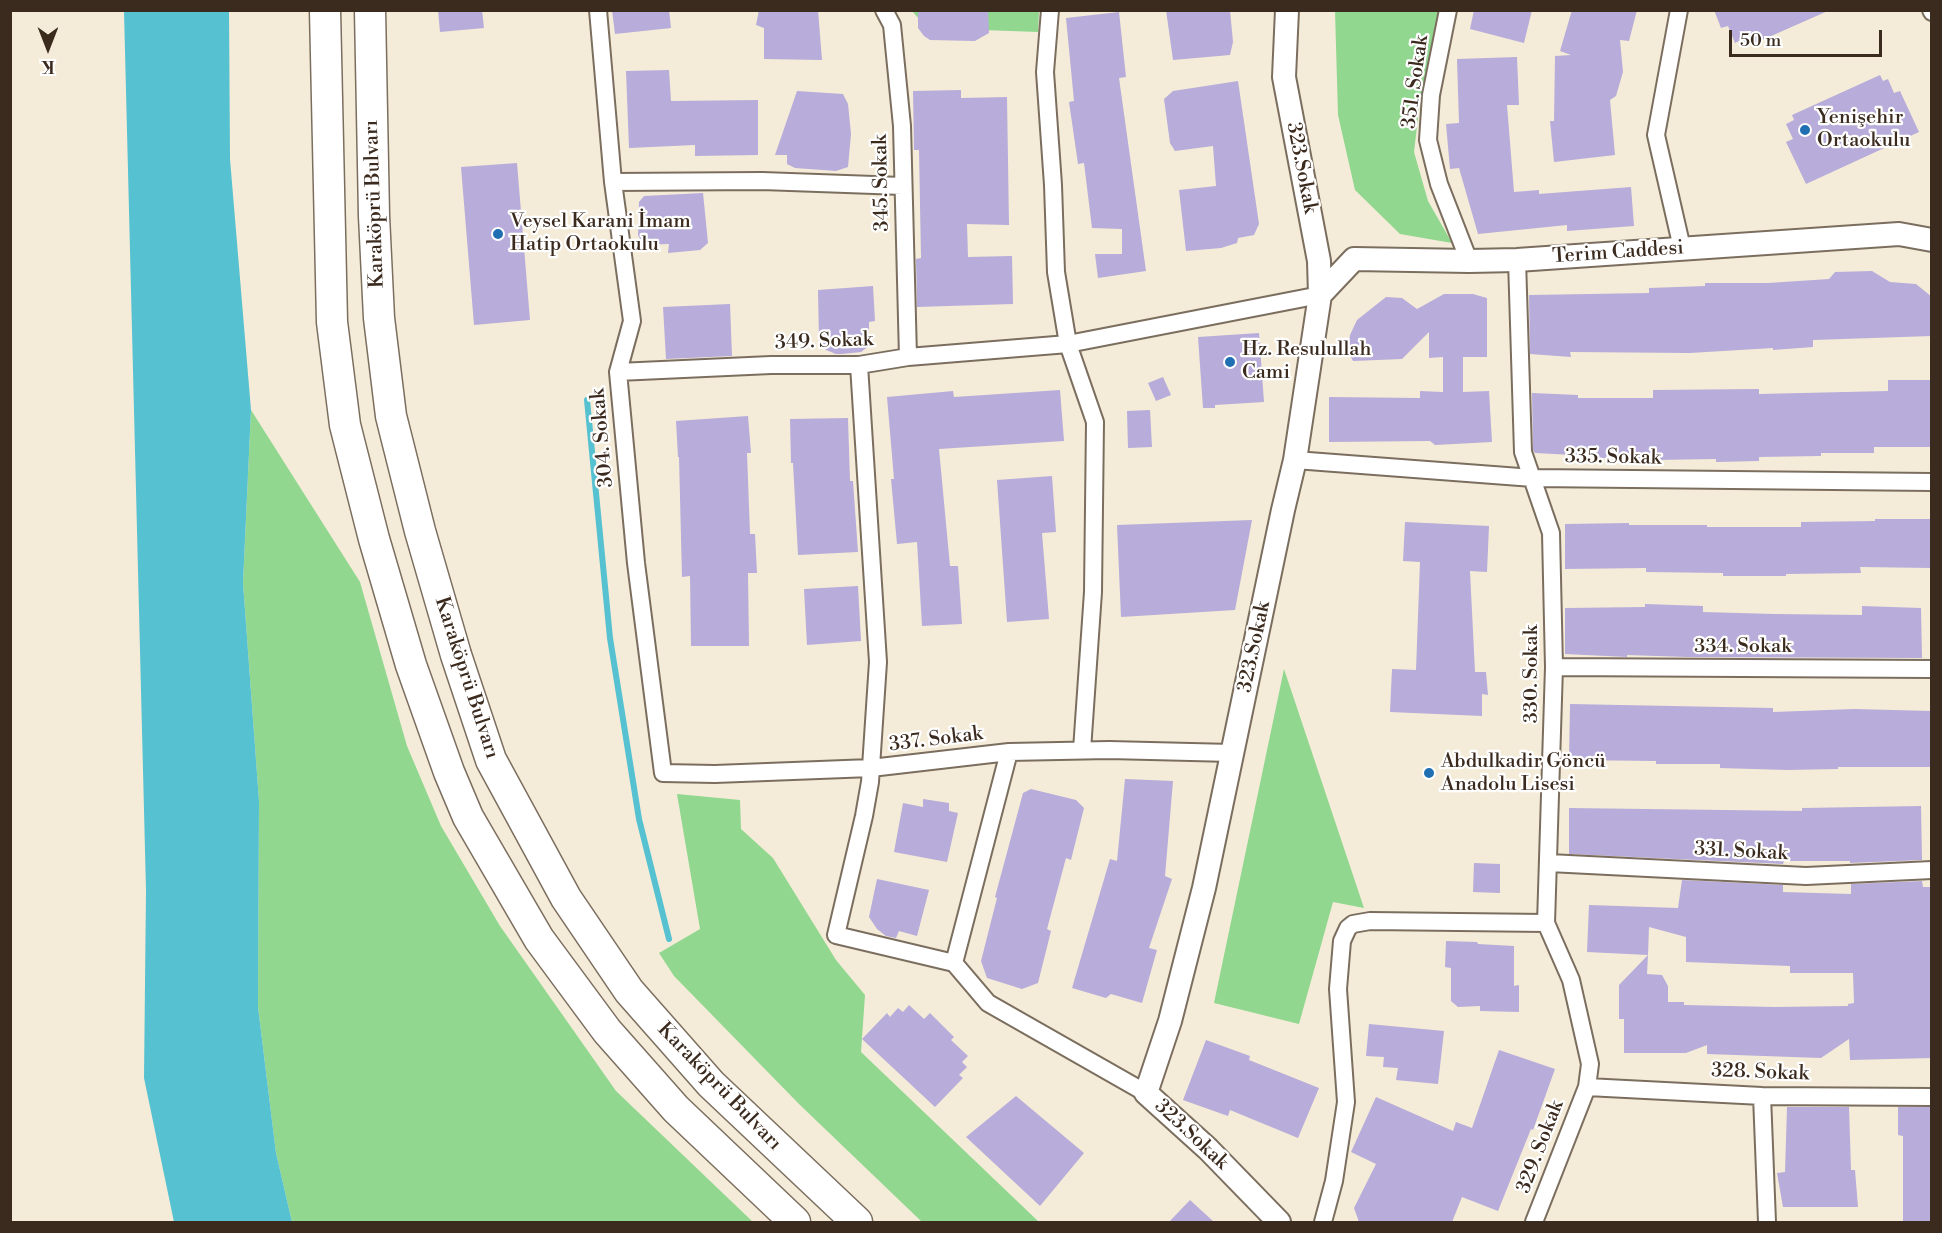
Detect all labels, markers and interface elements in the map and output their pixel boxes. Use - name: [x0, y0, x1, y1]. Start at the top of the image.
- north arrow: [18, 18, 78, 78]
- scale bar: [1732, 18, 1885, 56]
- text: 50 m: [1740, 29, 1781, 52]
- street label: 351. Sokak: [1398, 34, 1434, 130]
- text: K: [42, 56, 55, 76]
- place label: Yenişehir Ortaokulu: [1817, 106, 1910, 153]
- street label: Karaköprü Bulvarı: [360, 119, 390, 289]
- street label: 323.Sokak: [1280, 120, 1322, 216]
- marker: Yenişehir Ortaokulu: [1798, 123, 1812, 137]
- street label: 345. Sokak: [869, 134, 895, 232]
- place label: Veysel Karani İmam Hatip Ortaokulu: [510, 210, 691, 257]
- marker: Veysel Karani İmam Hatip Ortaokulu: [491, 227, 505, 241]
- street label: Terim Caddesi: [1551, 236, 1685, 270]
- street label: 349. Sokak: [774, 328, 874, 356]
- place label: Hz. Resulullah Cami: [1242, 338, 1371, 385]
- marker: Hz. Resulullah Cami: [1223, 355, 1237, 369]
- street label: 304. Sokak: [587, 388, 619, 488]
- street label: 335. Sokak: [1565, 445, 1661, 471]
- street label: Karaköprü Bulvarı: [429, 594, 503, 762]
- street label: 323.Sokak: [1234, 599, 1276, 695]
- street label: 330. Sokak: [1520, 625, 1544, 723]
- street label: 334. Sokak: [1694, 635, 1792, 659]
- street label: 337. Sokak: [888, 722, 984, 758]
- place label: Abdulkadir Göncü Anadolu Lisesi: [1441, 750, 1606, 797]
- marker: Abdulkadir Göncü Anadolu Lisesi: [1422, 766, 1436, 780]
- street label: 331. Sokak: [1694, 838, 1788, 866]
- street label: Karaköprü Bulvarı: [652, 1018, 786, 1156]
- street label: 328. Sokak: [1711, 1059, 1809, 1087]
- street label: 323.Sokak: [1149, 1095, 1233, 1175]
- street label: 329. Sokak: [1512, 1097, 1570, 1197]

